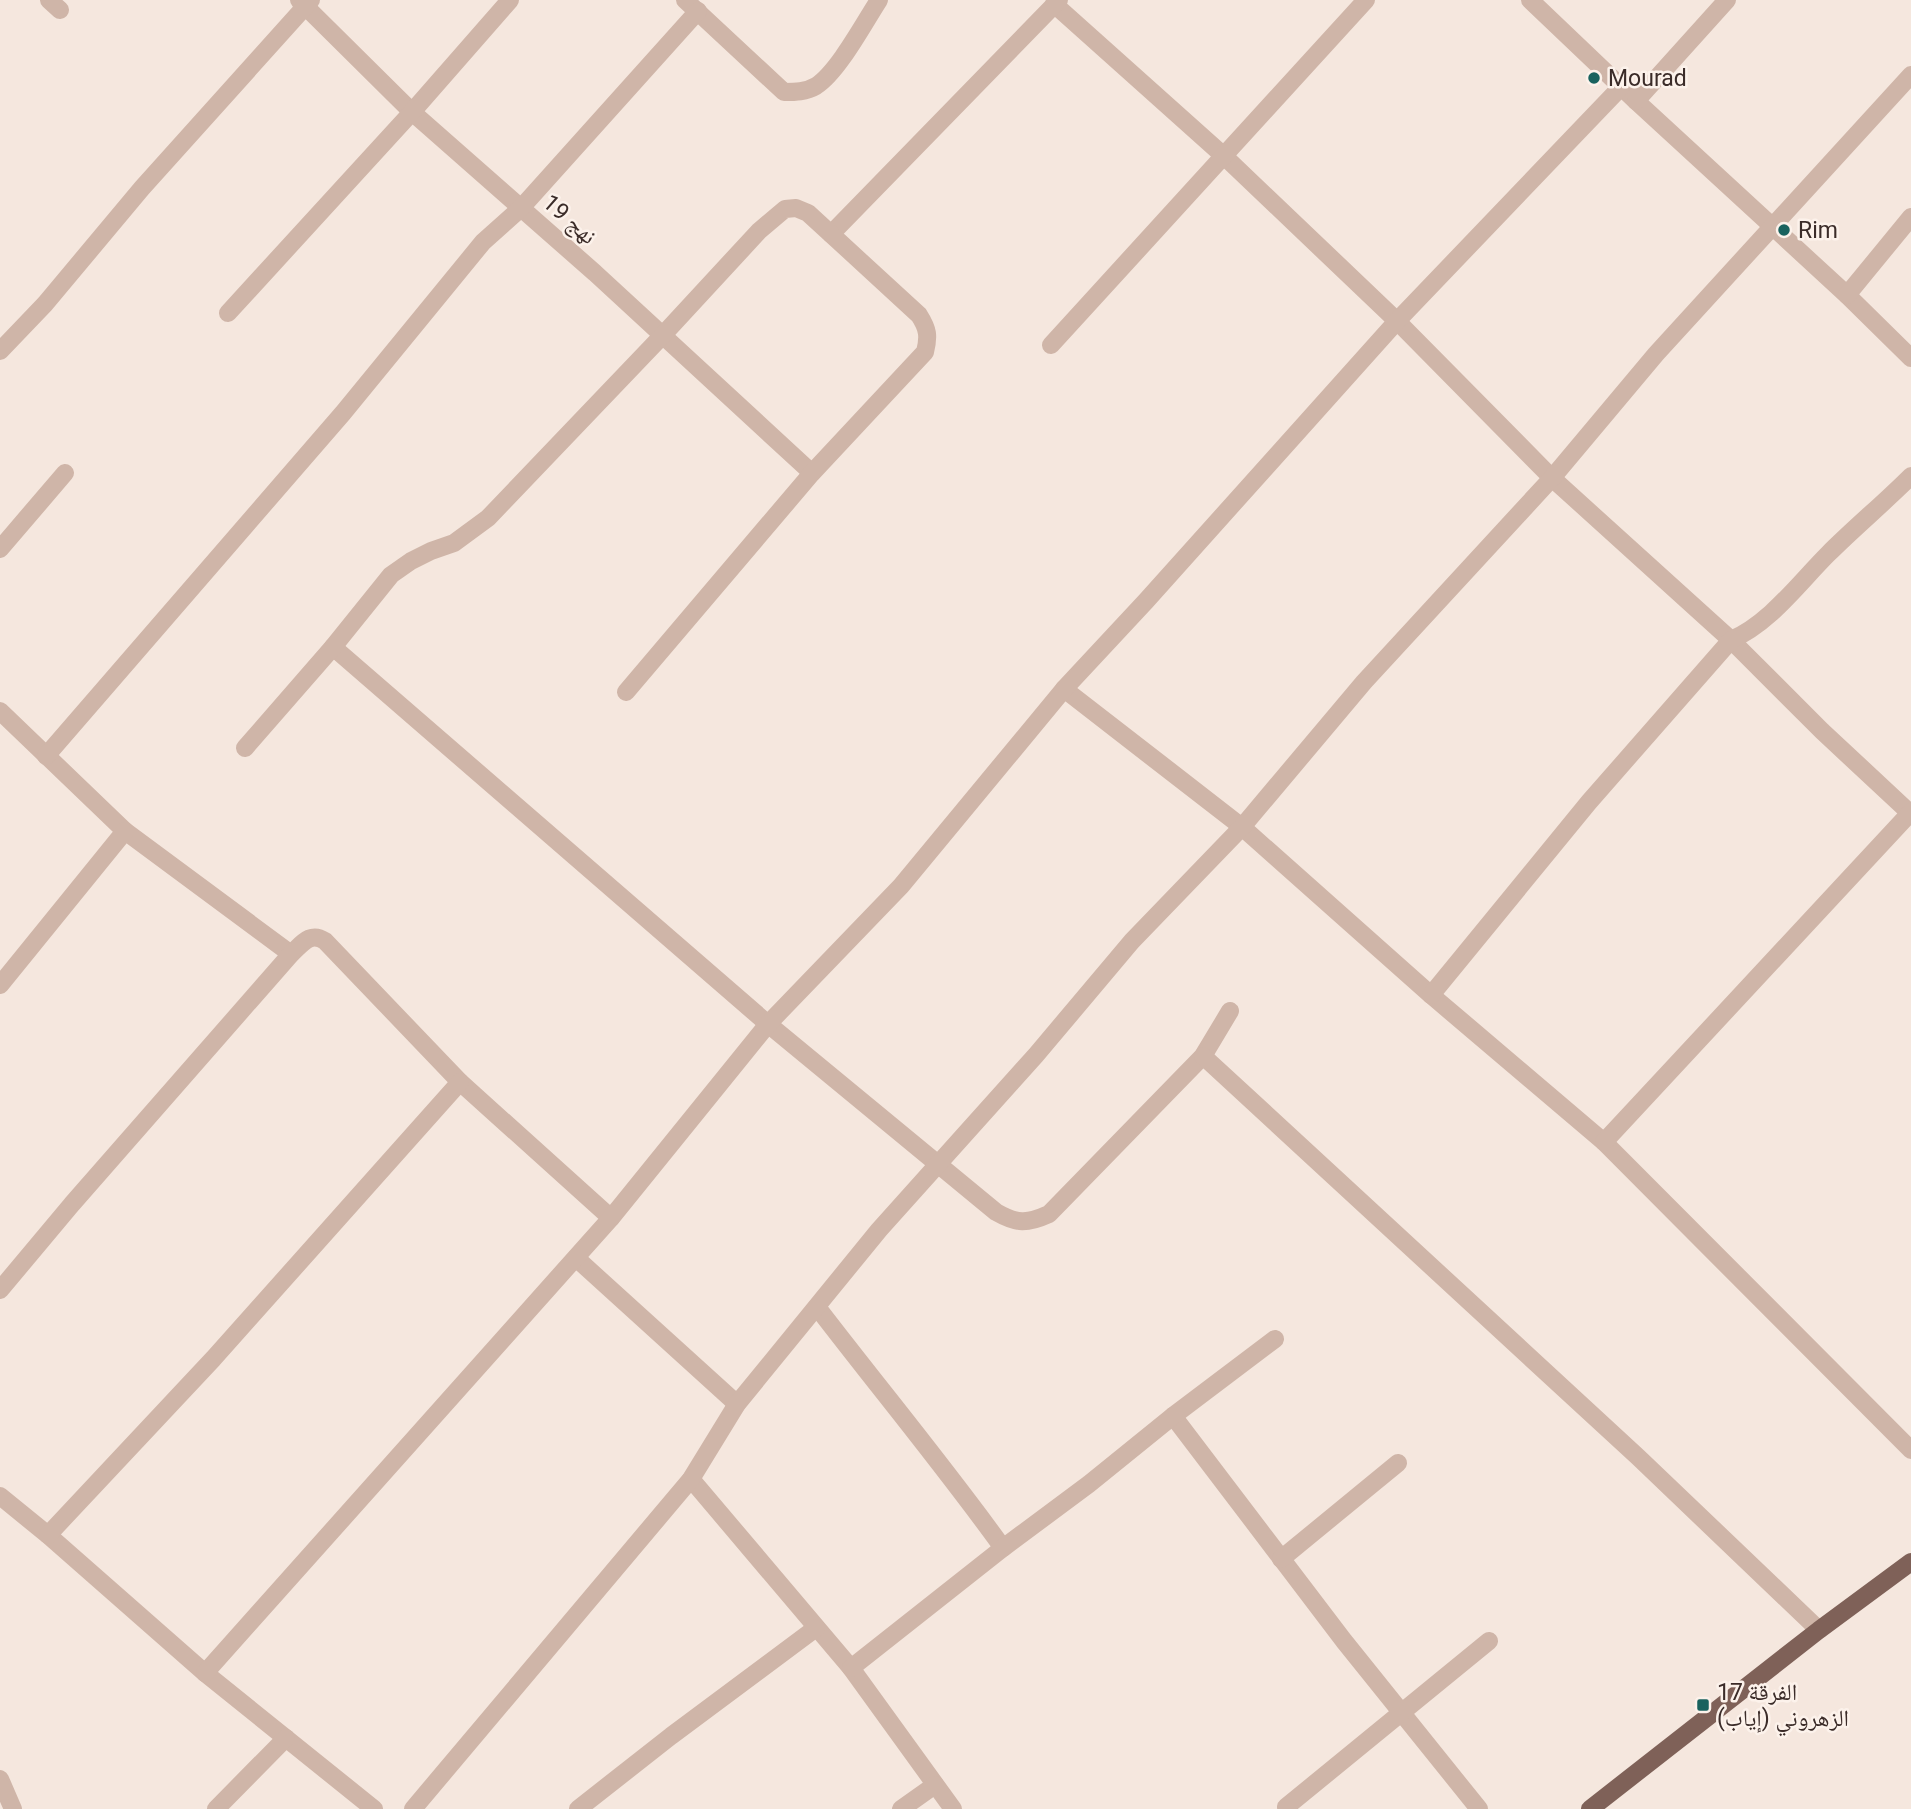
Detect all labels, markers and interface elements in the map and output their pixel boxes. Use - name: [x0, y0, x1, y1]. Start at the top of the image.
- place label: Mourad: [1608, 65, 1687, 92]
- marker: Mourad: [1586, 70, 1602, 86]
- street label: نهج 19: [537, 189, 602, 251]
- place label: Rim: [1798, 217, 1838, 244]
- marker: Rim: [1776, 222, 1792, 238]
- place label: الفرقة 17 الزهروني (إياب): [1717, 1679, 1849, 1737]
- marker: الفرقة 17 الزهروني (إياب): [1695, 1697, 1711, 1713]

